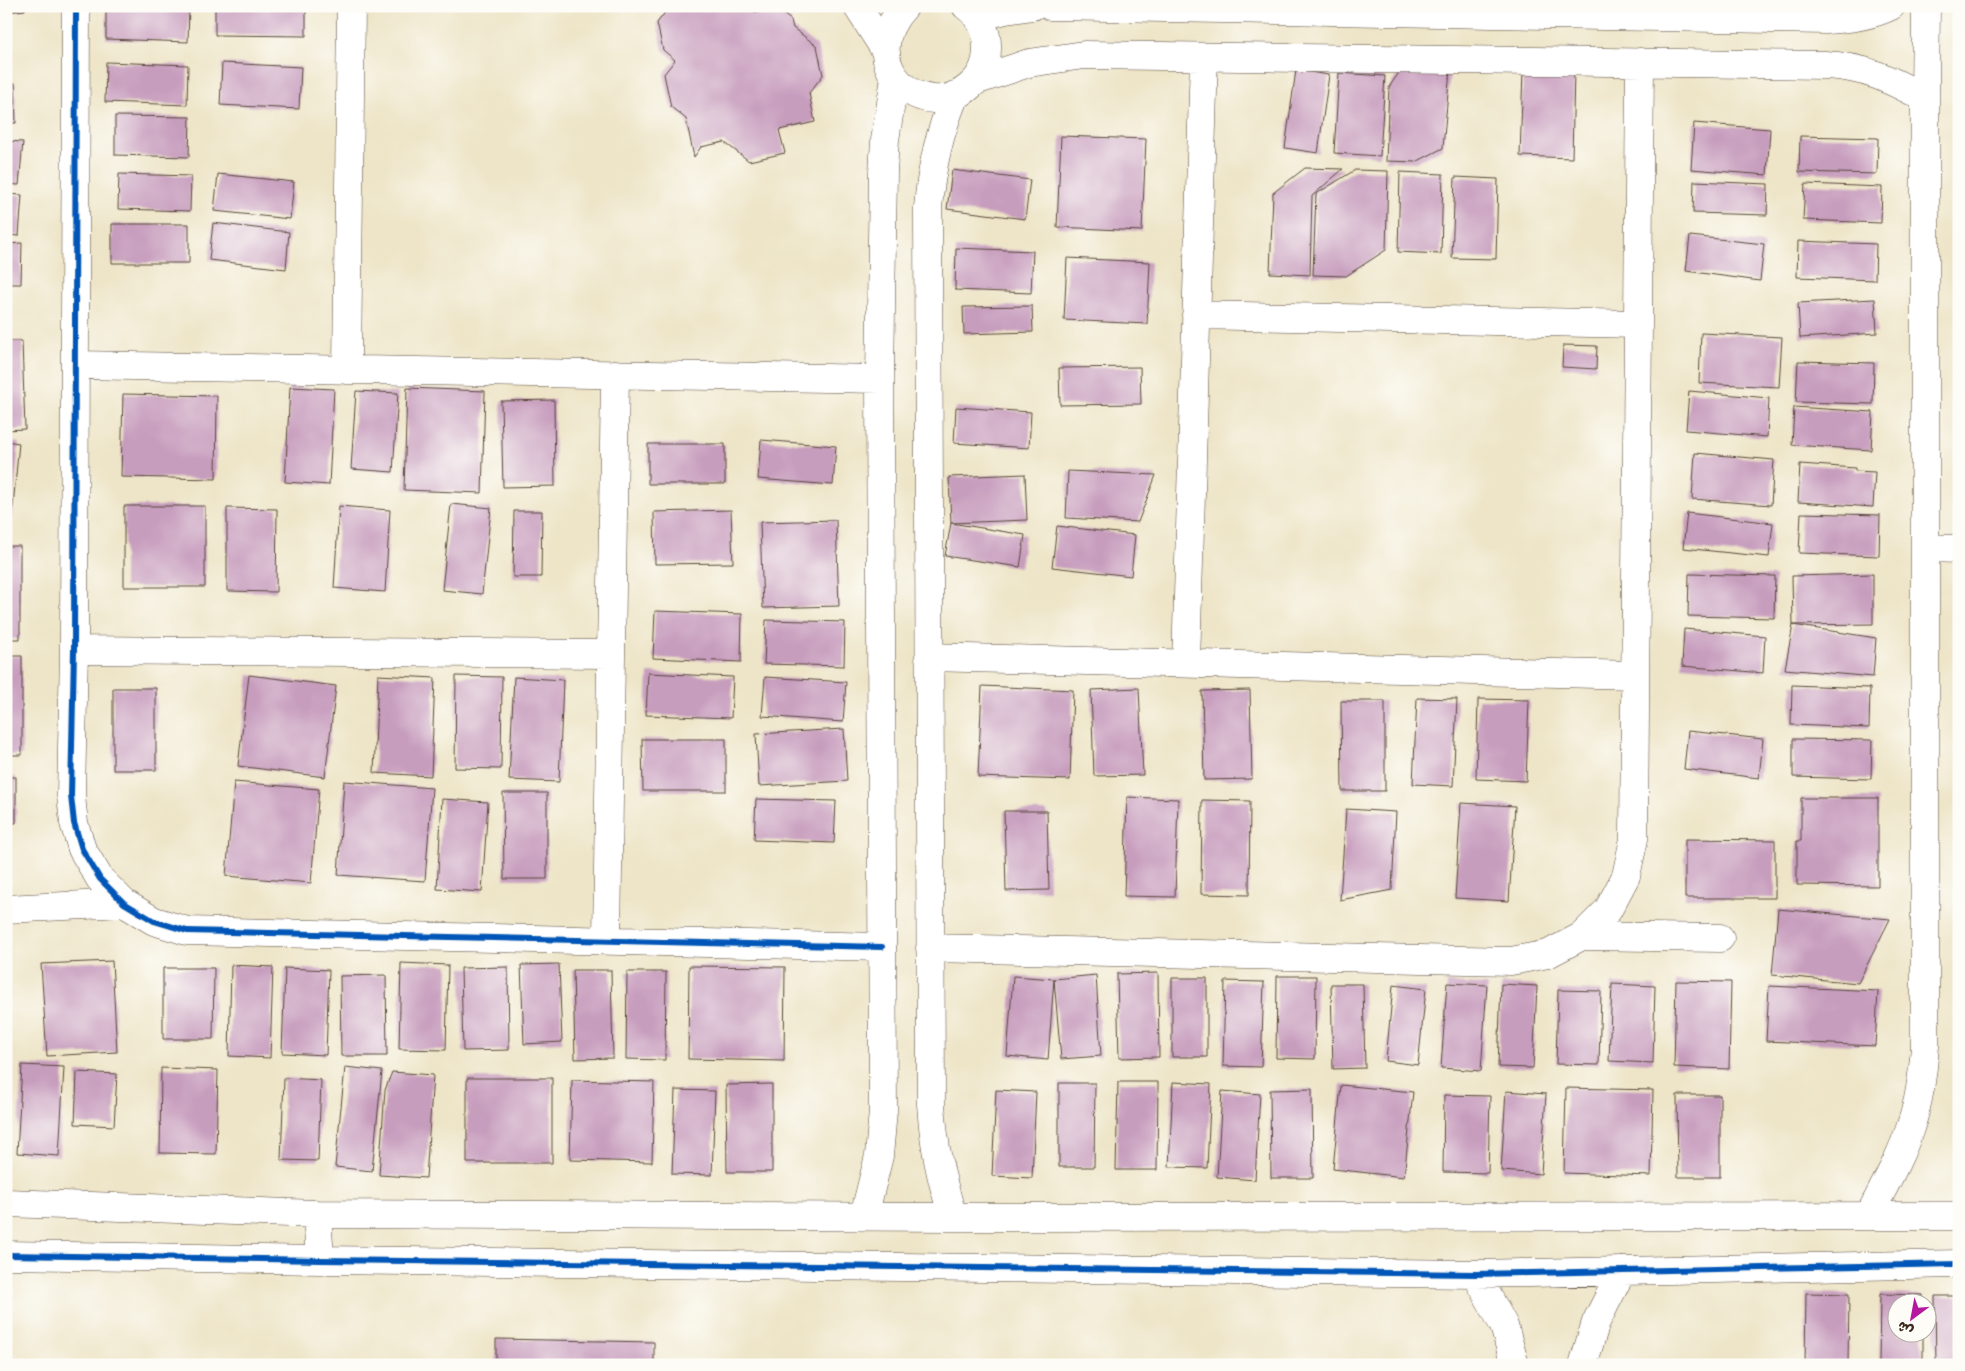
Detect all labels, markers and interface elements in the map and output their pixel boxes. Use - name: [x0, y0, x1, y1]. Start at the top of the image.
- north arrow: [1888, 1294, 1938, 1344]
- text: ش: [1894, 1315, 1918, 1341]

